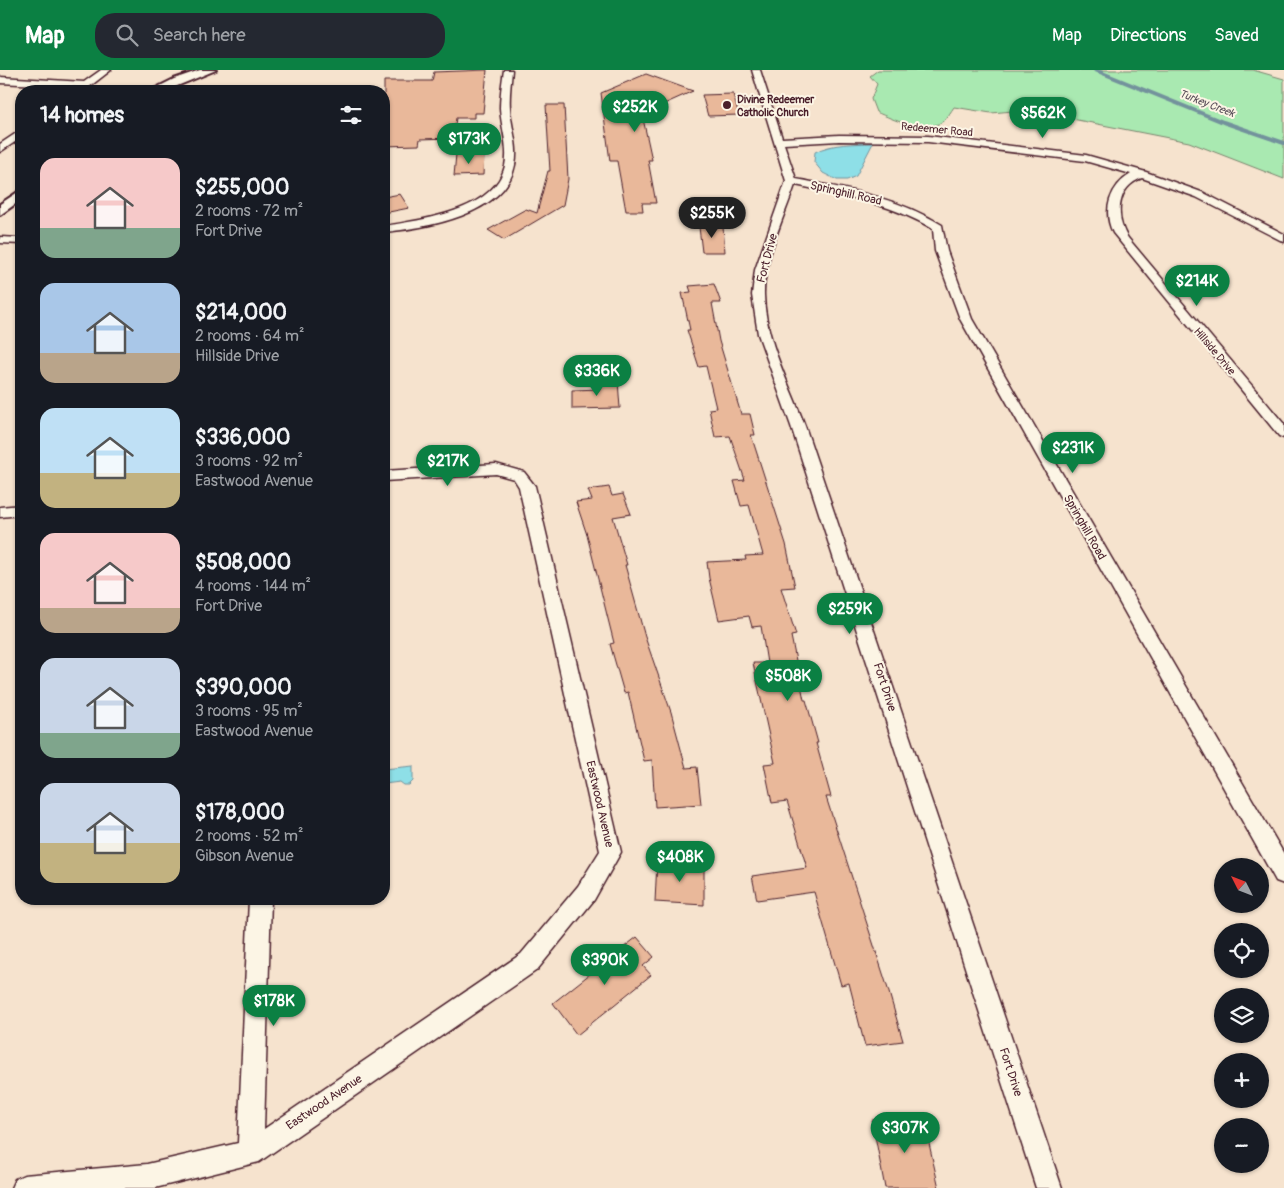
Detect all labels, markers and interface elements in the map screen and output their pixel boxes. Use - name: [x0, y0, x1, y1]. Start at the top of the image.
- search box: [95, 13, 445, 58]
- text: Map: [25, 21, 65, 50]
- icon: search: [113, 21, 141, 49]
- text: Search here: [153, 23, 246, 47]
- text: Map: [1052, 24, 1082, 47]
- text: Directions: [1110, 24, 1186, 47]
- text: Saved: [1214, 24, 1259, 47]
- water label: Turkey Creek: [1177, 87, 1238, 120]
- pin: $252K: [600, 90, 670, 133]
- place label: Divine Redeemer Catholic Church: [737, 93, 815, 119]
- text: $252K: [613, 97, 657, 117]
- pin: $562K: [1008, 97, 1078, 139]
- marker: Divine Redeemer Catholic Church: [721, 99, 733, 111]
- icon: filters: [337, 101, 365, 129]
- text: 14 homes: [40, 102, 124, 129]
- text: $562K: [1020, 103, 1066, 123]
- street label: Redeemer Road: [900, 120, 974, 139]
- pin: $173K: [434, 122, 504, 165]
- text: $173K: [448, 129, 490, 149]
- text: $255,000: [195, 174, 289, 201]
- icon: home: [80, 178, 140, 238]
- street label: Springhill Road: [809, 178, 883, 209]
- pin: $255K: [677, 196, 747, 239]
- text: 2 rooms · 72 m²: [195, 201, 303, 221]
- text: $255K: [690, 203, 734, 223]
- text: Fort Drive: [195, 221, 262, 241]
- street label: Fort Drive: [754, 232, 781, 284]
- pin: $214K: [1162, 264, 1232, 307]
- text: $214K: [1176, 271, 1218, 291]
- text: $214,000: [195, 299, 287, 326]
- icon: home: [80, 303, 140, 363]
- street label: Hillside Drive: [1191, 325, 1239, 378]
- text: 2 rooms · 64 m²: [195, 326, 305, 346]
- text: Hillside Drive: [195, 346, 279, 366]
- pin: $336K: [562, 354, 632, 397]
- text: $336K: [574, 361, 620, 381]
- text: $336,000: [195, 424, 290, 451]
- icon: home: [80, 428, 140, 488]
- pin: $231K: [1038, 432, 1108, 474]
- text: $231K: [1052, 438, 1094, 458]
- pin: $217K: [413, 444, 483, 487]
- text: 3 rooms · 92 m²: [195, 451, 303, 471]
- text: $217K: [427, 451, 469, 471]
- text: Eastwood Avenue: [195, 471, 313, 491]
- street label: Springhill Road: [1060, 492, 1109, 563]
- text: $508,000: [195, 549, 291, 576]
- icon: home: [80, 553, 140, 613]
- text: 4 rooms · 144 m²: [195, 576, 311, 596]
- pin: $259K: [815, 592, 885, 635]
- text: Fort Drive: [195, 596, 262, 616]
- text: $259K: [828, 599, 872, 619]
- pin: $508K: [753, 660, 823, 702]
- street label: Fort Drive: [870, 661, 899, 714]
- text: $508K: [765, 666, 811, 686]
- text: $390,000: [195, 674, 292, 701]
- icon: home: [80, 678, 140, 738]
- text: 3 rooms · 95 m²: [195, 701, 303, 721]
- text: Eastwood Avenue: [195, 721, 313, 741]
- street label: Eastwood Avenue: [582, 759, 617, 849]
- text: $178,000: [195, 799, 285, 826]
- icon: home: [80, 803, 140, 863]
- text: 2 rooms · 52 m²: [195, 826, 304, 846]
- pin: $408K: [645, 840, 715, 883]
- text: Gibson Avenue: [195, 846, 294, 866]
- text: $408K: [657, 847, 703, 867]
- north arrow: [1214, 858, 1269, 912]
- map controls: [1214, 858, 1269, 1173]
- button: locate: [1214, 923, 1269, 978]
- pin: $390K: [570, 944, 640, 986]
- text: $390K: [582, 950, 628, 970]
- pin: $178K: [239, 984, 309, 1027]
- button: layers: [1214, 988, 1269, 1043]
- text: $178K: [253, 991, 295, 1011]
- street label: Fort Drive: [996, 1046, 1025, 1099]
- button: +: [1214, 1053, 1269, 1108]
- street label: Eastwood Avenue: [283, 1071, 365, 1133]
- pin: $307K: [870, 1112, 940, 1154]
- text: $307K: [882, 1118, 928, 1138]
- button: −: [1214, 1118, 1269, 1173]

